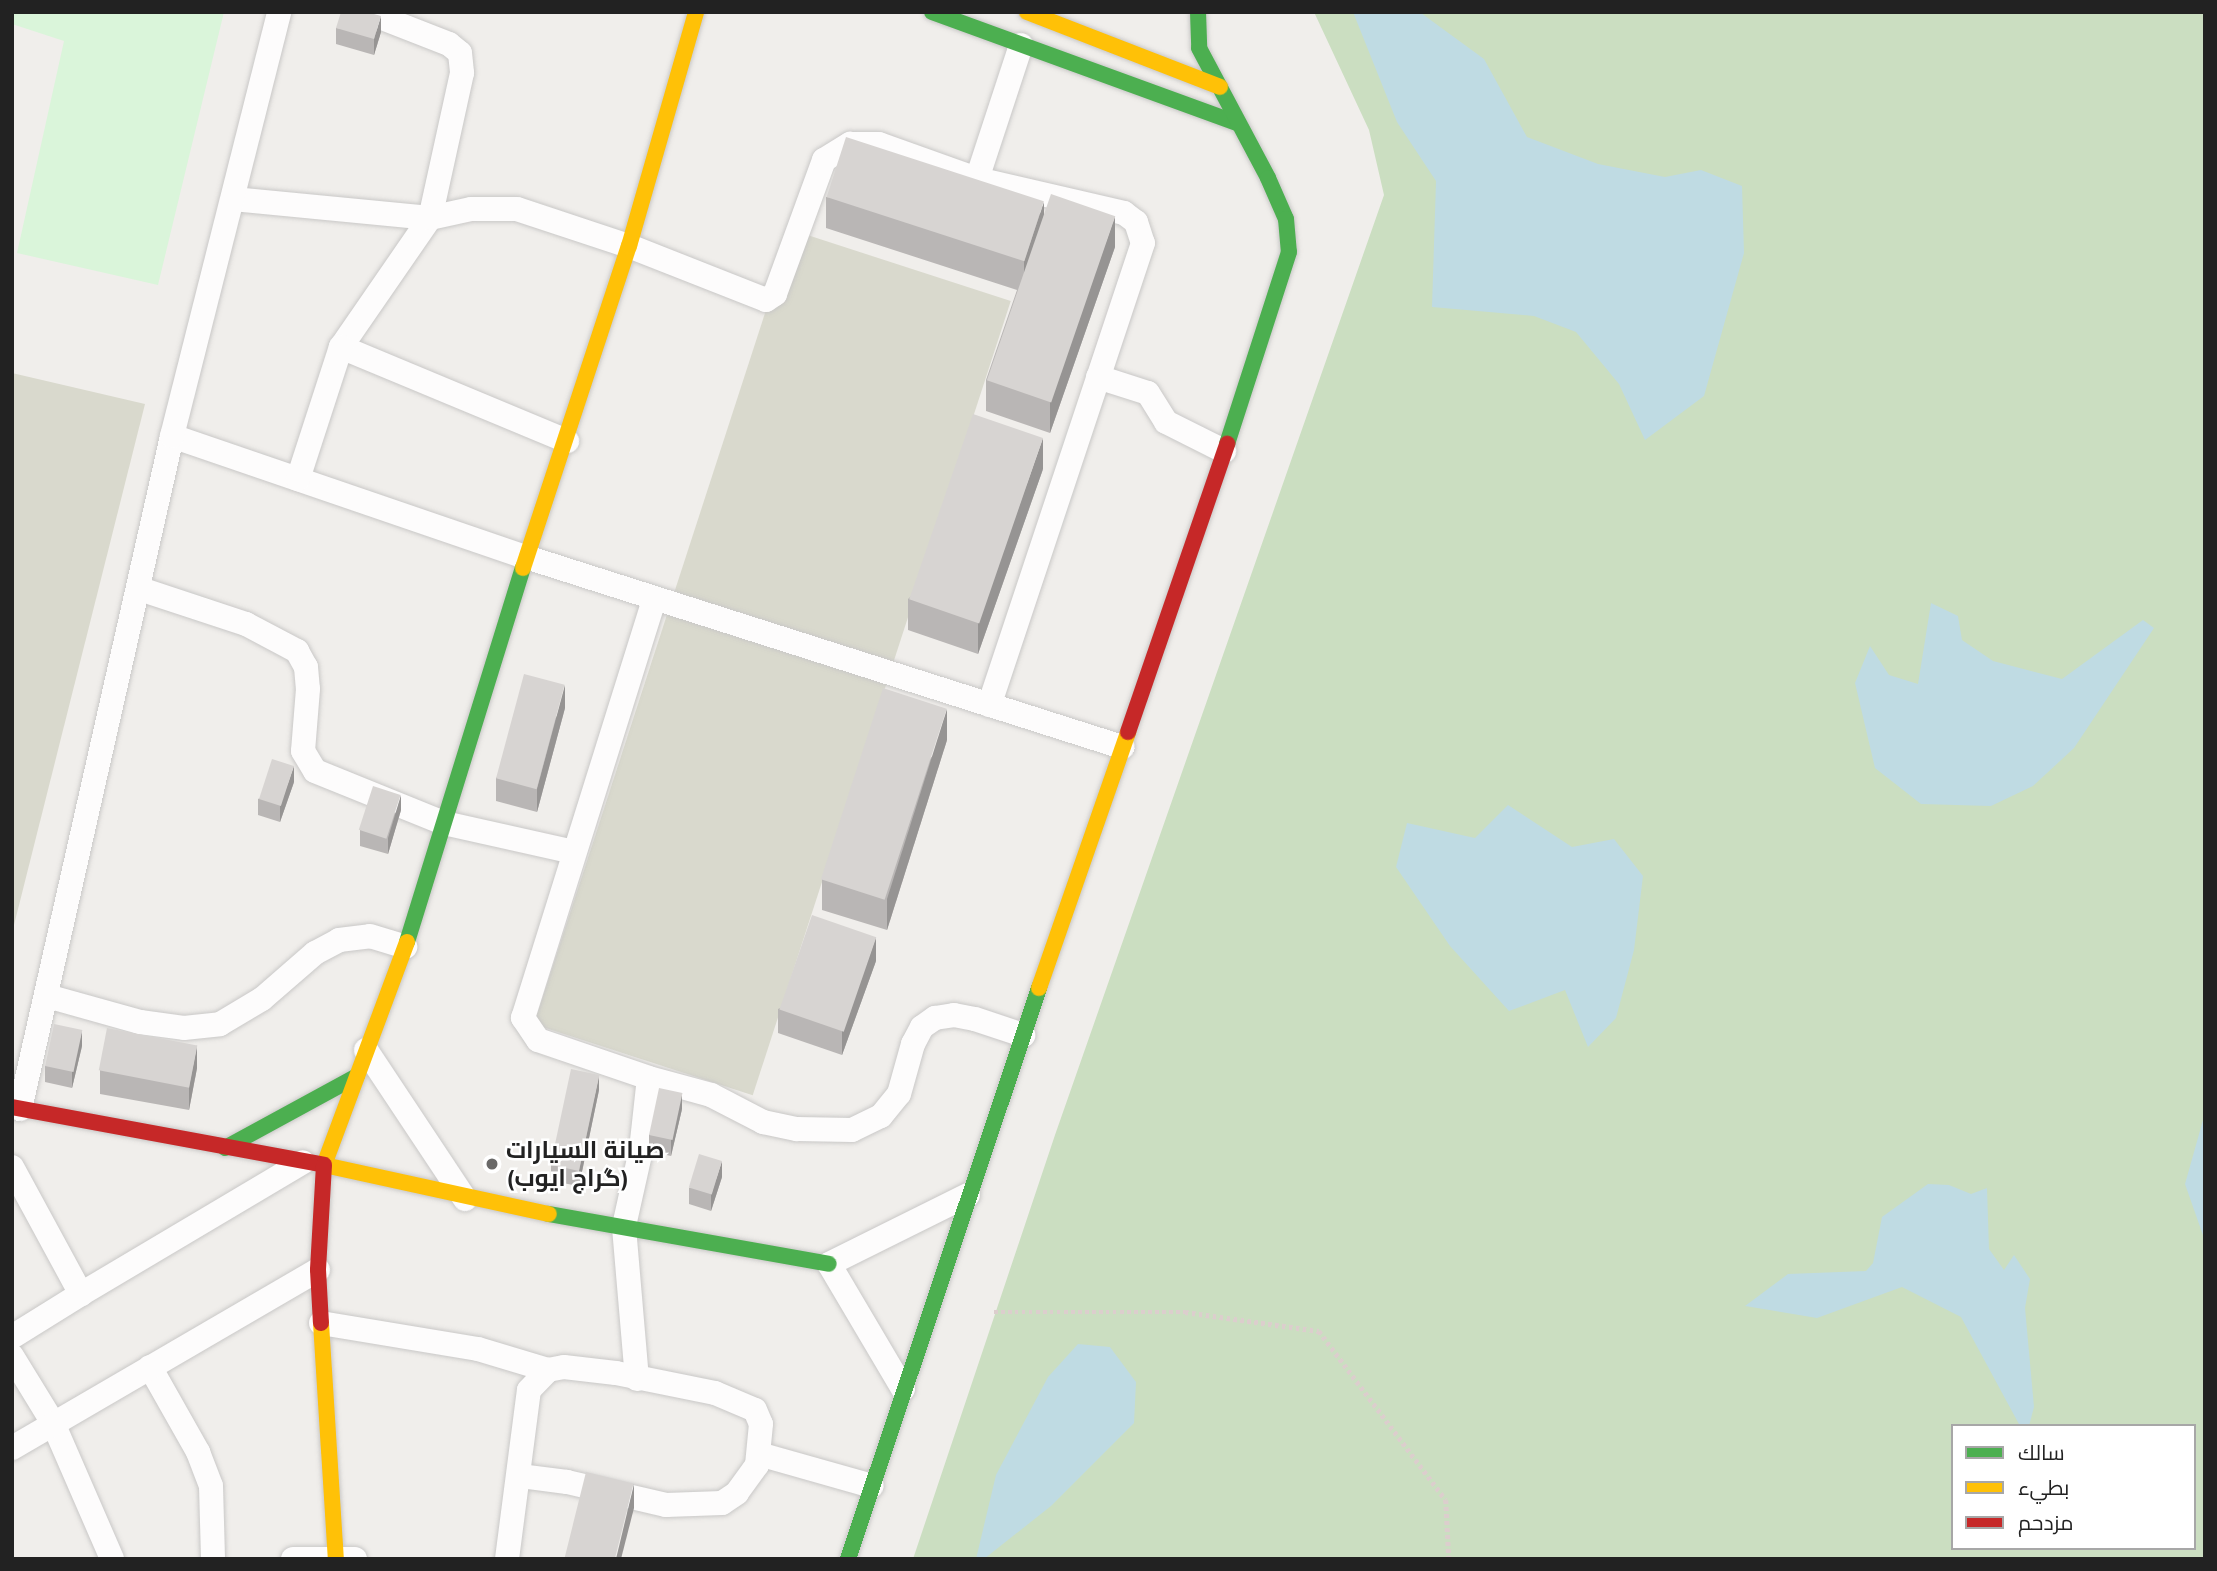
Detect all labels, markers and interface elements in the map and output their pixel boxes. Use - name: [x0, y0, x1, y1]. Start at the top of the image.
- place label: صيانة السيارات (گراج ايوب): [506, 1136, 665, 1192]
- marker: صيانة السيارات (گراج ايوب): [484, 1156, 500, 1172]
- legend: [1951, 1424, 2196, 1550]
- text: سالك: [2018, 1439, 2065, 1465]
- text: بطيء: [2018, 1474, 2069, 1500]
- text: مزدحم: [2018, 1509, 2073, 1535]

